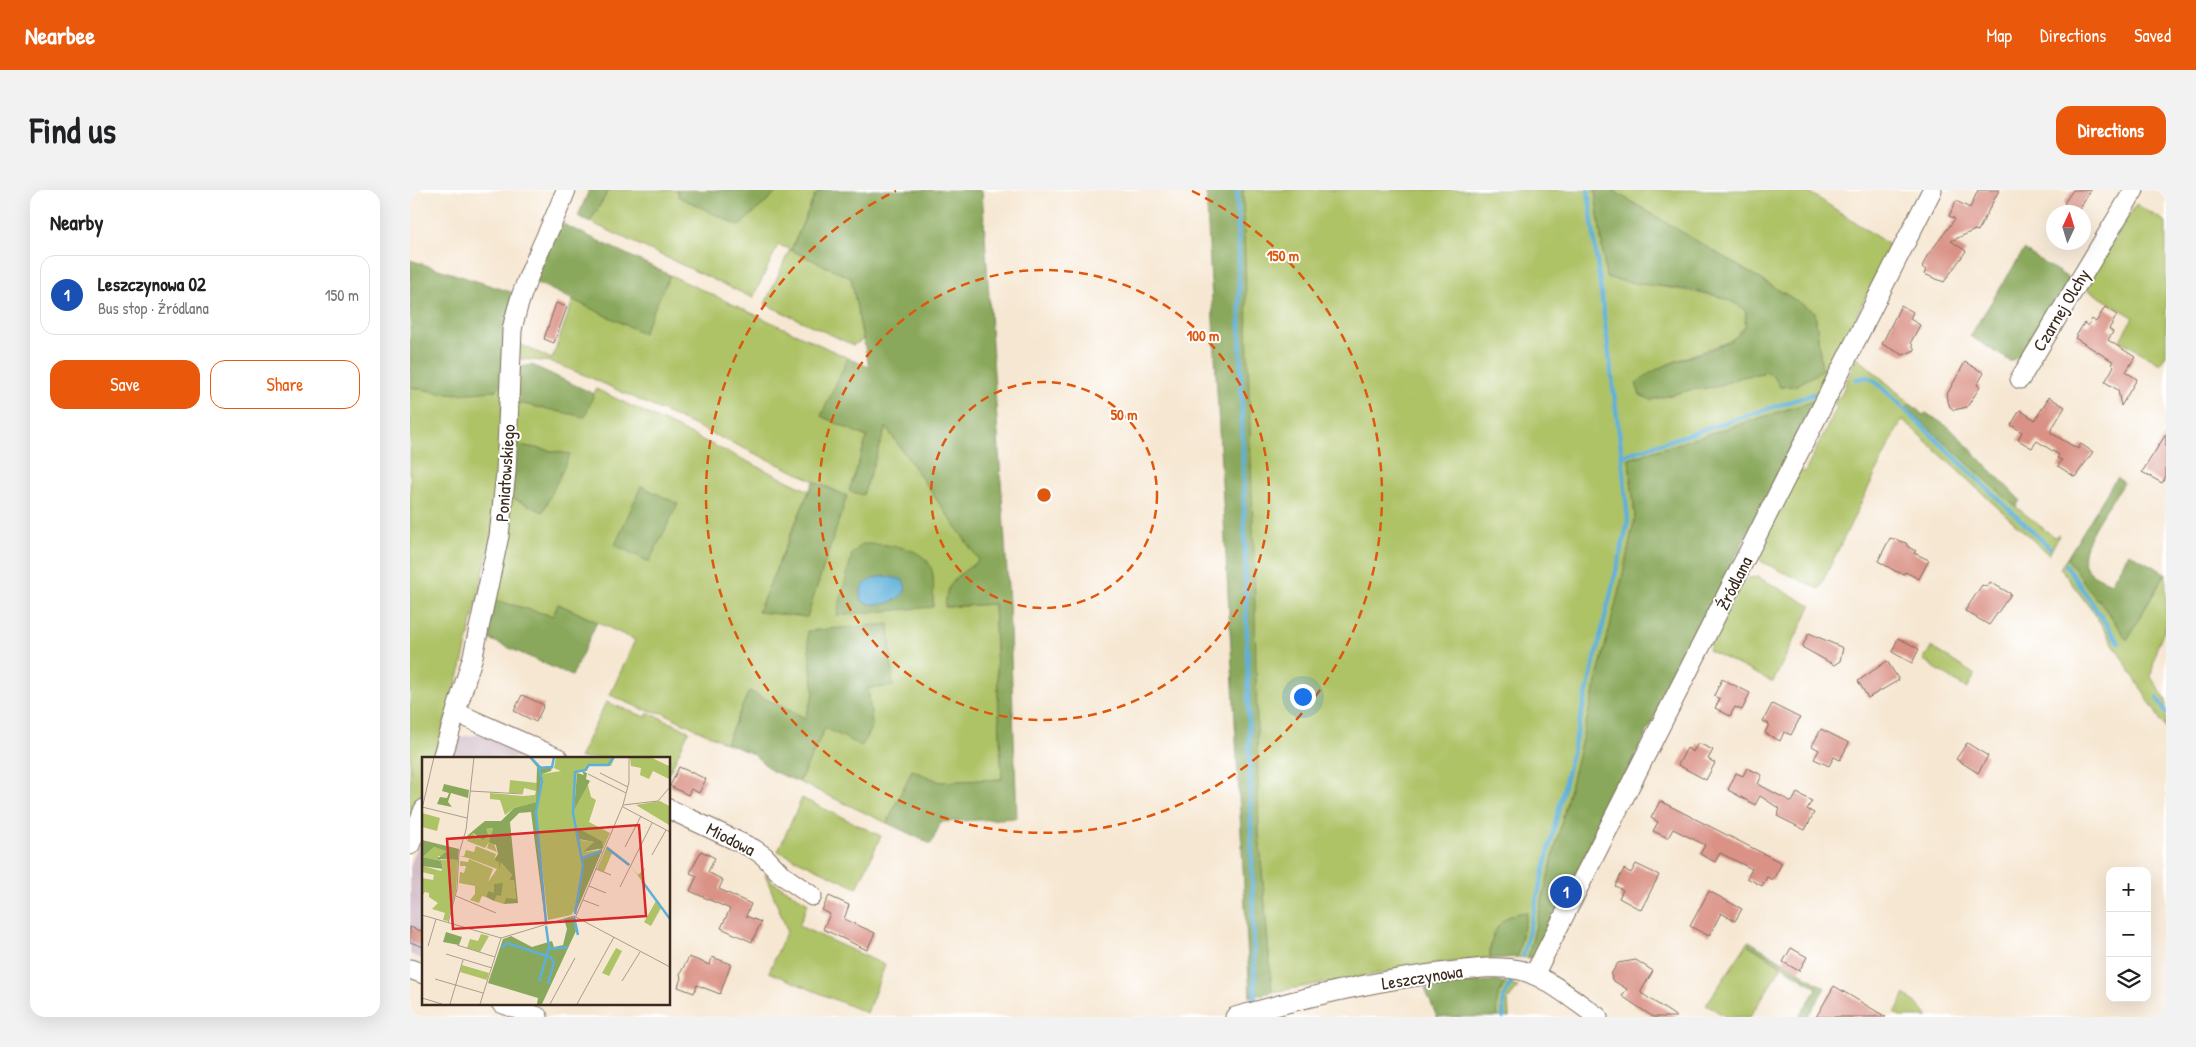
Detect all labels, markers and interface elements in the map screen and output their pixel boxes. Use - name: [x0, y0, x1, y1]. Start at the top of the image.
- text: Nearbee: [25, 19, 95, 51]
- text: Map: [1987, 23, 2012, 48]
- text: Directions: [2040, 23, 2106, 48]
- text: Saved: [2134, 23, 2171, 48]
- button: Directions: [2056, 106, 2166, 155]
- text: Find us: [30, 107, 116, 154]
- north arrow: [2046, 205, 2091, 250]
- text: Nearby: [50, 208, 103, 237]
- text: 150 m: [1267, 245, 1299, 266]
- street label: Czarnej Olchy: [2027, 264, 2096, 356]
- text: Leszczynowa 02: [98, 271, 206, 297]
- text: 1: [64, 284, 70, 306]
- text: 150 m: [325, 284, 359, 306]
- text: Bus stop · Źródlana: [98, 297, 209, 319]
- text: 100 m: [1187, 325, 1219, 346]
- button: Save: [50, 360, 200, 409]
- button: Share: [210, 360, 360, 409]
- text: 50 m: [1111, 404, 1137, 425]
- street label: Poniatowskiego: [489, 423, 521, 523]
- centre of rings: [1035, 486, 1053, 504]
- street label: Źródlana: [1710, 552, 1758, 614]
- your location: [1290, 684, 1316, 710]
- inset map: [422, 757, 670, 1004]
- street label: Miodowa: [702, 816, 760, 862]
- map controls: [2106, 867, 2151, 1002]
- button: +: [2106, 867, 2151, 912]
- pin: 1: [1550, 873, 1582, 911]
- button: −: [2106, 912, 2151, 957]
- button: layers: [2106, 957, 2151, 1002]
- street label: Leszczynowa: [1380, 958, 1464, 996]

